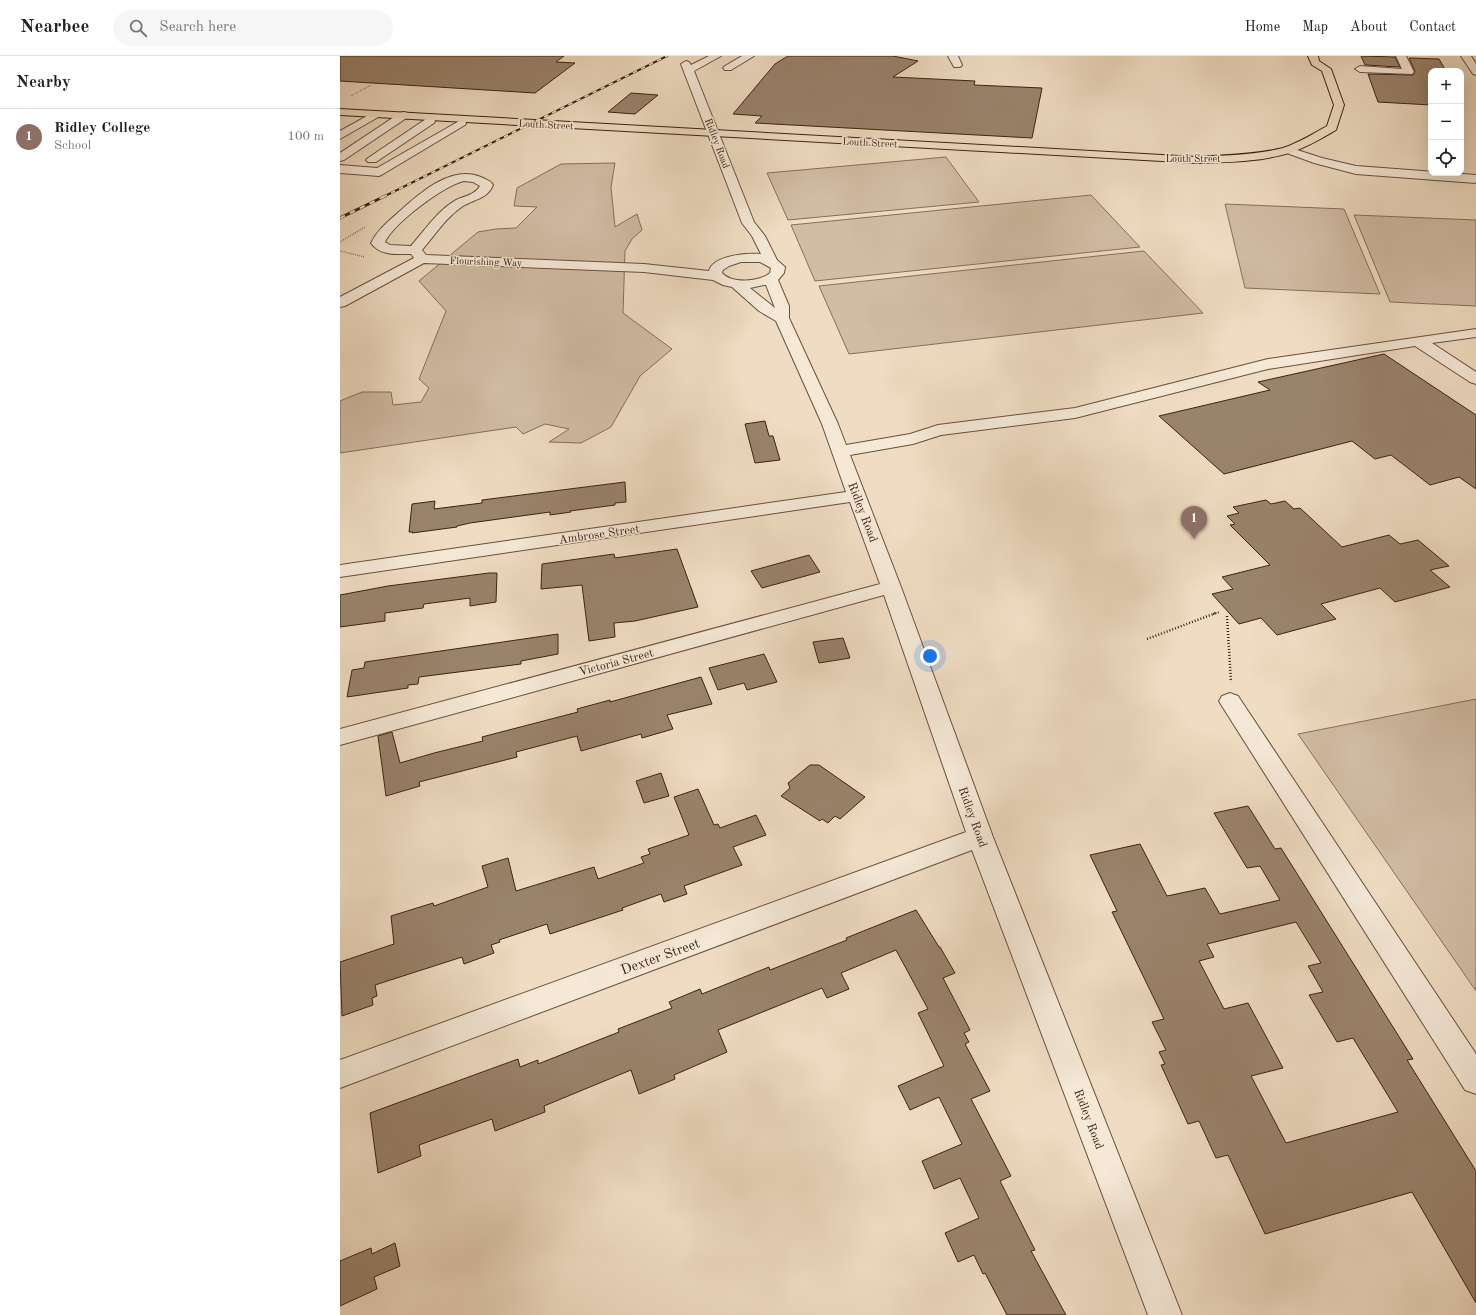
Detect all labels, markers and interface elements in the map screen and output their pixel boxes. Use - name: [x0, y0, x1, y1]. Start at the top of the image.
- search box: [113, 10, 393, 46]
- icon: search: [127, 17, 149, 39]
- text: Nearbee: [20, 18, 89, 37]
- text: Search here: [159, 20, 236, 35]
- text: Home: [1245, 20, 1280, 34]
- text: Map: [1302, 20, 1328, 34]
- text: About: [1350, 20, 1387, 34]
- text: Contact: [1409, 20, 1456, 34]
- map controls: [1428, 68, 1464, 176]
- button: +: [1428, 68, 1464, 104]
- text: Nearby: [16, 74, 71, 91]
- button: −: [1428, 104, 1464, 140]
- street label: Ridley Road: [703, 117, 731, 170]
- street label: Louth Street: [518, 119, 574, 131]
- text: Ridley College: [54, 121, 150, 136]
- text: 1: [25, 130, 33, 143]
- text: 100 m: [287, 130, 324, 143]
- street label: Louth Street: [842, 137, 898, 149]
- text: School: [54, 139, 91, 152]
- button: locate: [1428, 140, 1464, 176]
- street label: Louth Street: [1165, 154, 1221, 164]
- street label: Flourishing Way: [450, 256, 523, 268]
- street label: Ridley Road: [845, 481, 879, 544]
- pin: 1: [1181, 506, 1207, 539]
- street label: Ambrose Street: [558, 523, 640, 547]
- your location: [920, 646, 940, 666]
- street label: Victoria Street: [578, 647, 655, 679]
- street label: Ridley Road: [956, 786, 989, 849]
- street label: Dexter Street: [619, 936, 702, 978]
- street label: Ridley Road: [1071, 1088, 1105, 1151]

